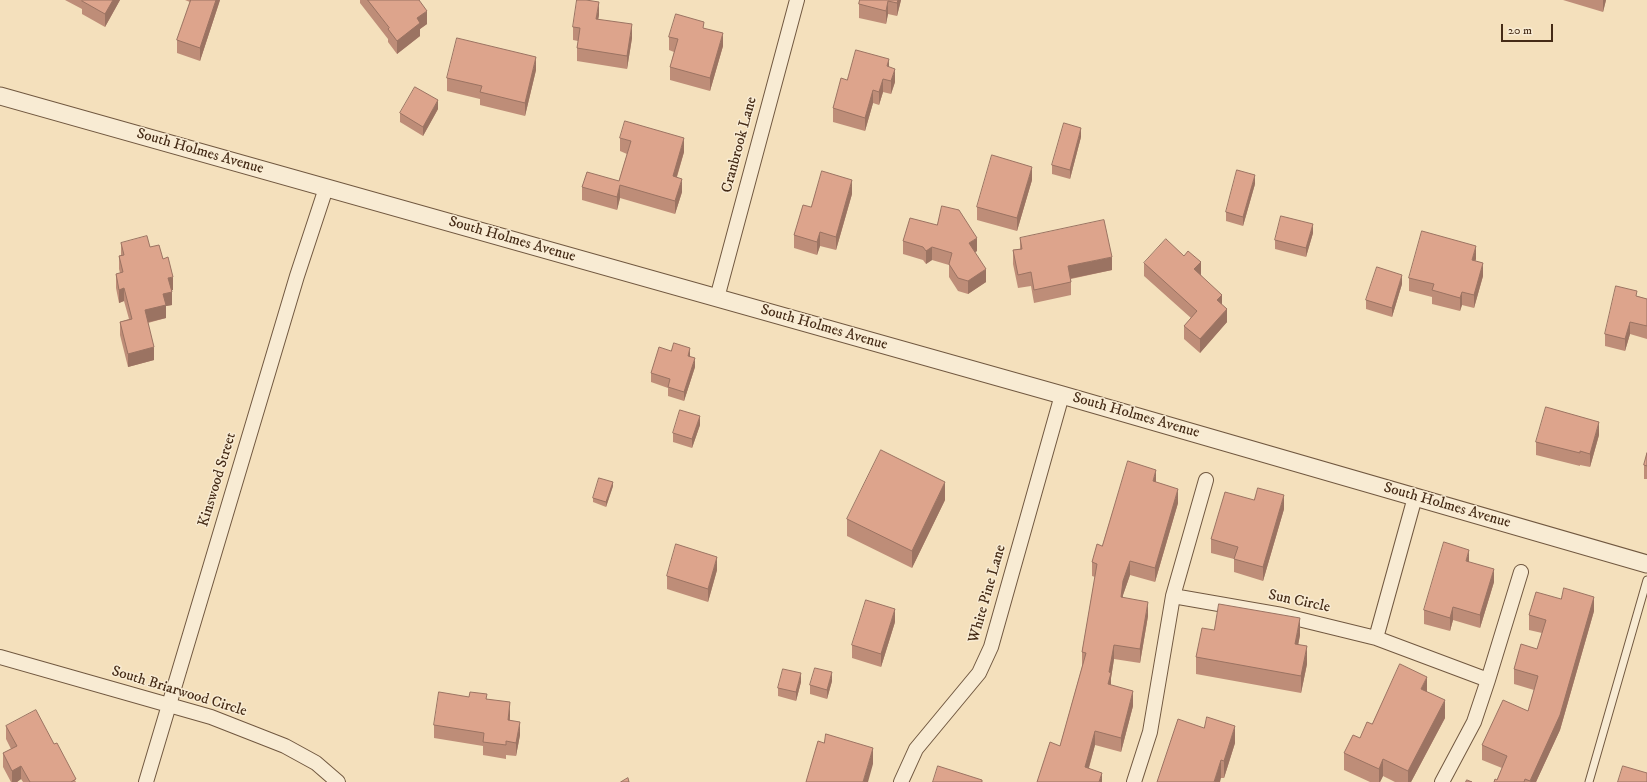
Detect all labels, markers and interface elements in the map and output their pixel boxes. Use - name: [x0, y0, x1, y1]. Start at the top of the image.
- scale bar: [1503, 16, 1555, 42]
- text: 20 m: [1508, 23, 1532, 38]
- street label: Cranbrook Lane: [719, 95, 761, 195]
- street label: South Holmes Avenue: [134, 125, 266, 179]
- street label: South Holmes Avenue: [446, 213, 578, 267]
- street label: South Holmes Avenue: [758, 301, 890, 355]
- street label: South Holmes Avenue: [1070, 389, 1202, 443]
- street label: Kinswood Street: [195, 431, 241, 529]
- street label: South Holmes Avenue: [1381, 479, 1513, 533]
- street label: White Pine Lane: [965, 543, 1011, 645]
- street label: Sun Circle: [1267, 587, 1331, 617]
- street label: South Briarwood Circle: [109, 663, 249, 721]

